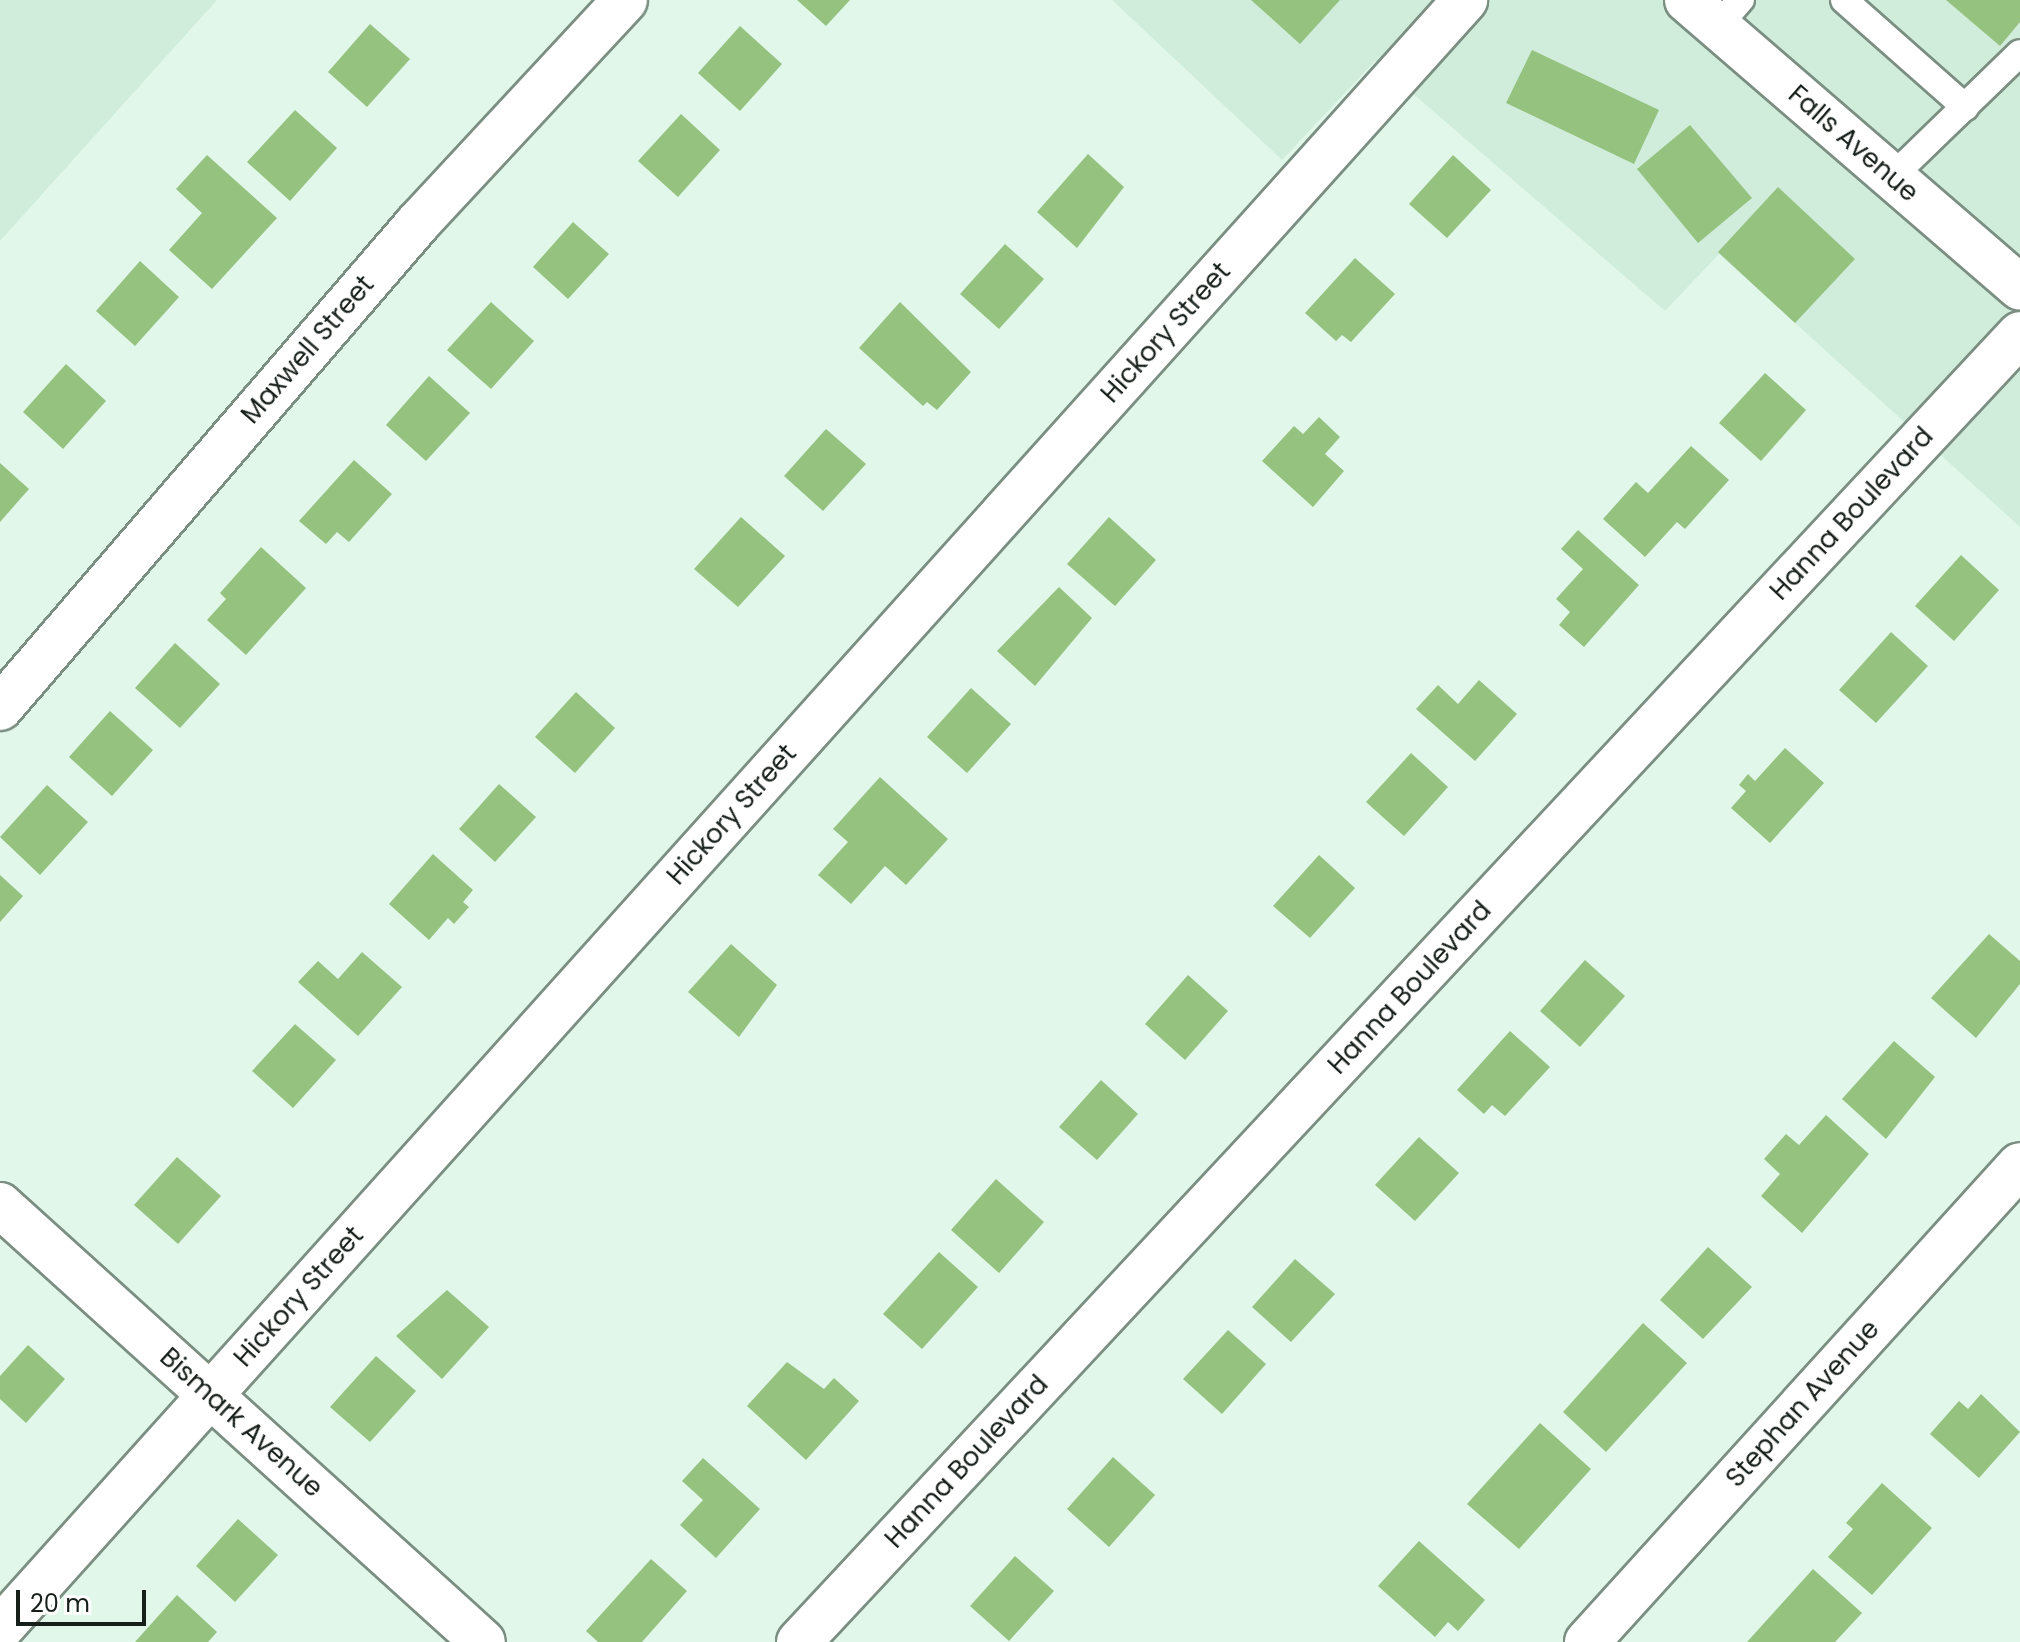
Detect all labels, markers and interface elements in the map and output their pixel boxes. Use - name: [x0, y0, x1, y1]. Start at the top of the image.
- street label: Falls Avenue: [1782, 79, 1924, 209]
- street label: Hickory Street: [1095, 257, 1237, 409]
- street label: Maxwell Street: [235, 270, 381, 430]
- street label: Hanna Boulevard: [1764, 421, 1940, 607]
- street label: Hickory Street: [661, 739, 803, 891]
- street label: Hanna Boulevard: [1322, 895, 1498, 1081]
- street label: Hickory Street: [228, 1221, 370, 1373]
- street label: Stephan Avenue: [1720, 1314, 1886, 1494]
- street label: Bismark Avenue: [153, 1342, 329, 1504]
- street label: Hanna Boulevard: [879, 1369, 1055, 1555]
- scale bar: [20, 1574, 150, 1624]
- text: 20 m: [30, 1587, 90, 1620]

